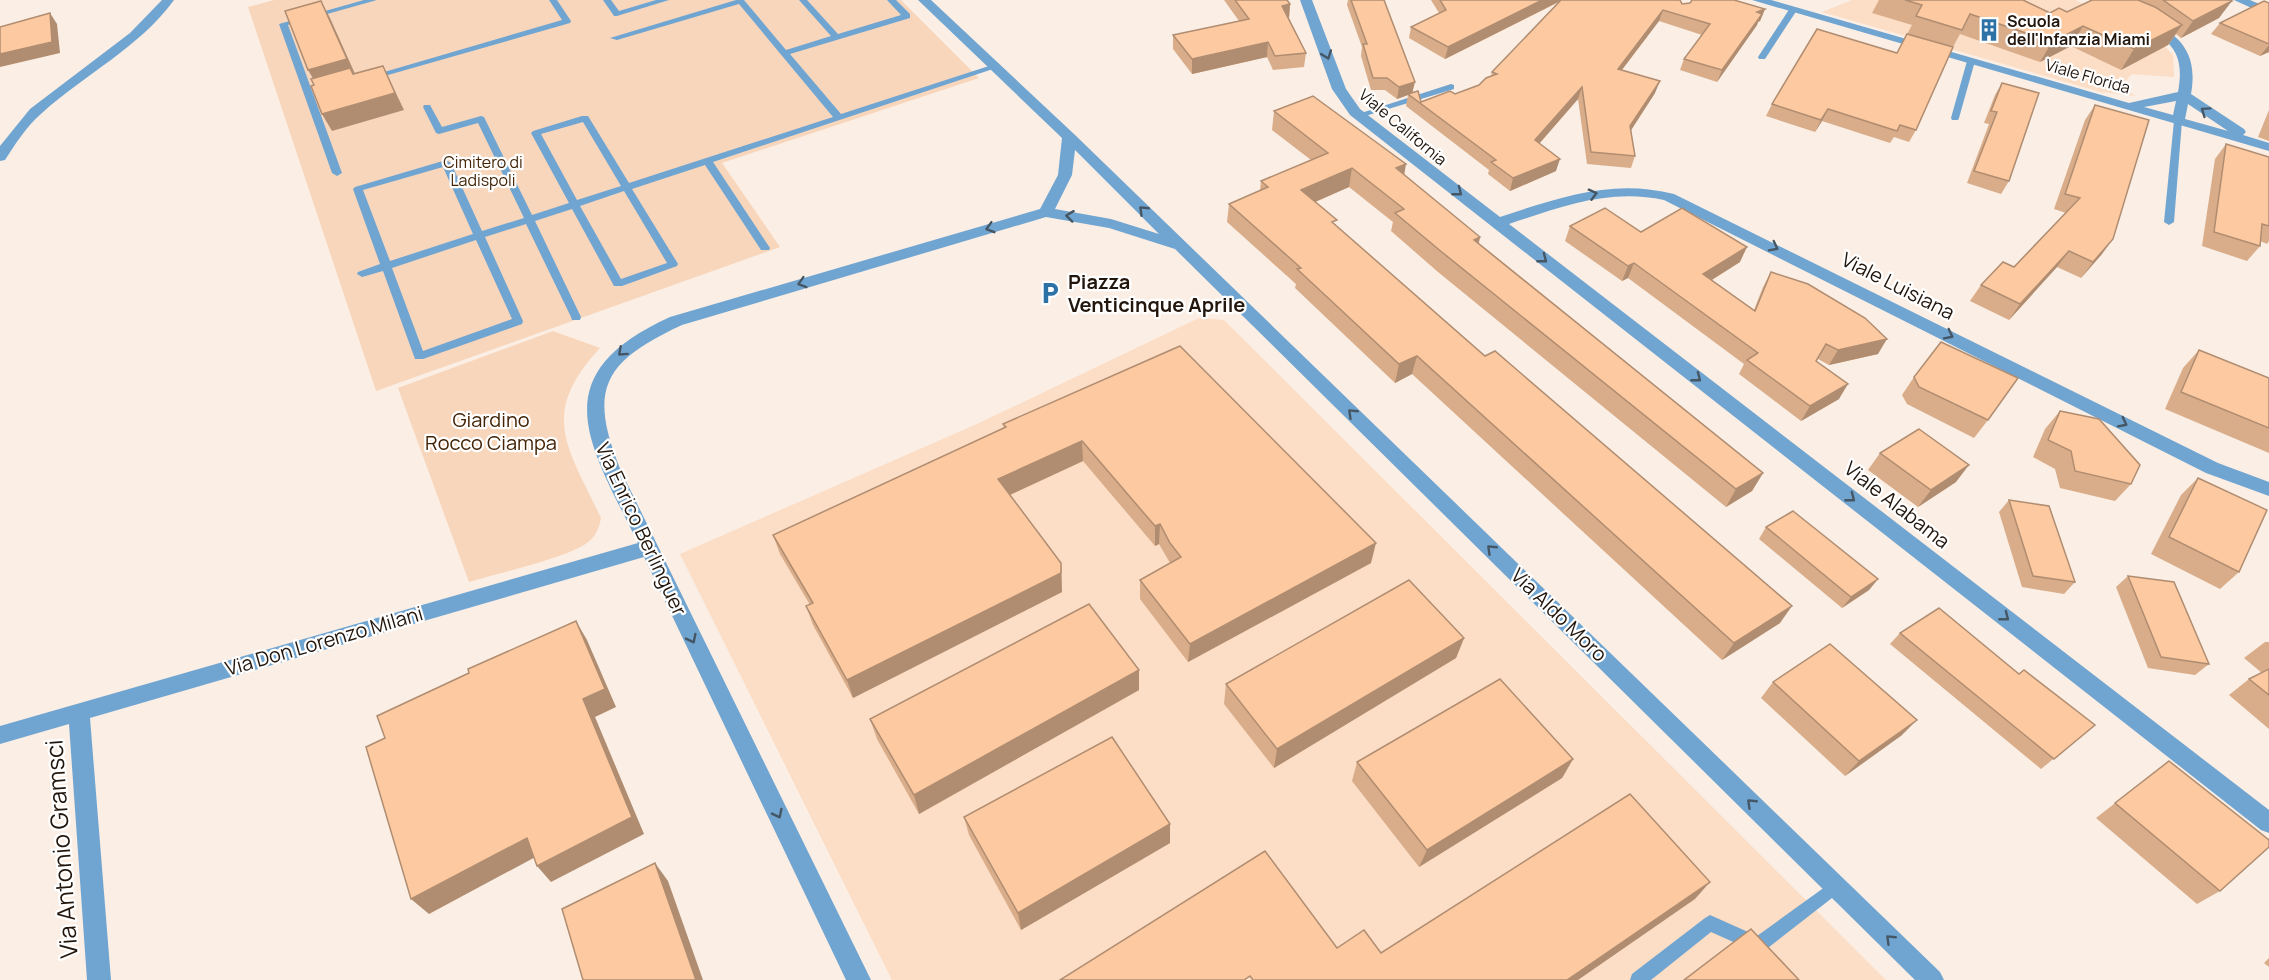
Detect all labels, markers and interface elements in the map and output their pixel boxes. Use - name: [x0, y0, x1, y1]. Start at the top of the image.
- place label: Scuola dell'Infanzia Miami: [2007, 10, 2150, 50]
- building icon: Scuola dell'Infanzia Miami: [1976, 17, 2002, 43]
- one-way arrow: [1319, 49, 1332, 60]
- street label: Viale Florida: [2043, 53, 2133, 99]
- street label: Viale California: [1354, 84, 1452, 170]
- one-way arrow: [2201, 107, 2212, 118]
- park label: Cimitero di Ladispoli: [443, 151, 523, 191]
- one-way arrow: [1451, 185, 1462, 196]
- one-way arrow: [1587, 189, 1598, 201]
- one-way arrow: [1140, 206, 1151, 217]
- one-way arrow: [1065, 210, 1074, 222]
- one-way arrow: [985, 221, 995, 234]
- one-way arrow: [1768, 240, 1779, 252]
- street label: Viale Luisiana: [1837, 245, 1960, 326]
- one-way arrow: [1536, 251, 1547, 262]
- place label: Piazza Venticinque Aprile: [1068, 268, 1245, 318]
- one-way arrow: [797, 276, 808, 288]
- parking icon: Piazza Venticinque Aprile: [1037, 280, 1063, 306]
- one-way arrow: [1942, 328, 1953, 339]
- one-way arrow: [618, 345, 628, 356]
- one-way arrow: [1690, 371, 1701, 382]
- park label: Giardino Rocco Ciampa: [425, 406, 557, 456]
- one-way arrow: [1348, 409, 1358, 420]
- one-way arrow: [2116, 415, 2127, 427]
- street label: Via Enrico Berlinguer: [589, 438, 693, 620]
- street label: Viale Alabama: [1839, 455, 1956, 554]
- one-way arrow: [1844, 490, 1855, 501]
- one-way arrow: [1488, 545, 1498, 556]
- street label: Via Aldo Moro: [1505, 562, 1613, 668]
- street label: Via Don Lorenzo Milani: [222, 599, 426, 682]
- one-way arrow: [1998, 610, 2009, 621]
- one-way arrow: [685, 632, 697, 643]
- street label: Via Antonio Gramsci: [36, 739, 85, 960]
- one-way arrow: [1747, 799, 1757, 810]
- one-way arrow: [771, 807, 782, 818]
- one-way arrow: [1887, 935, 1897, 946]

